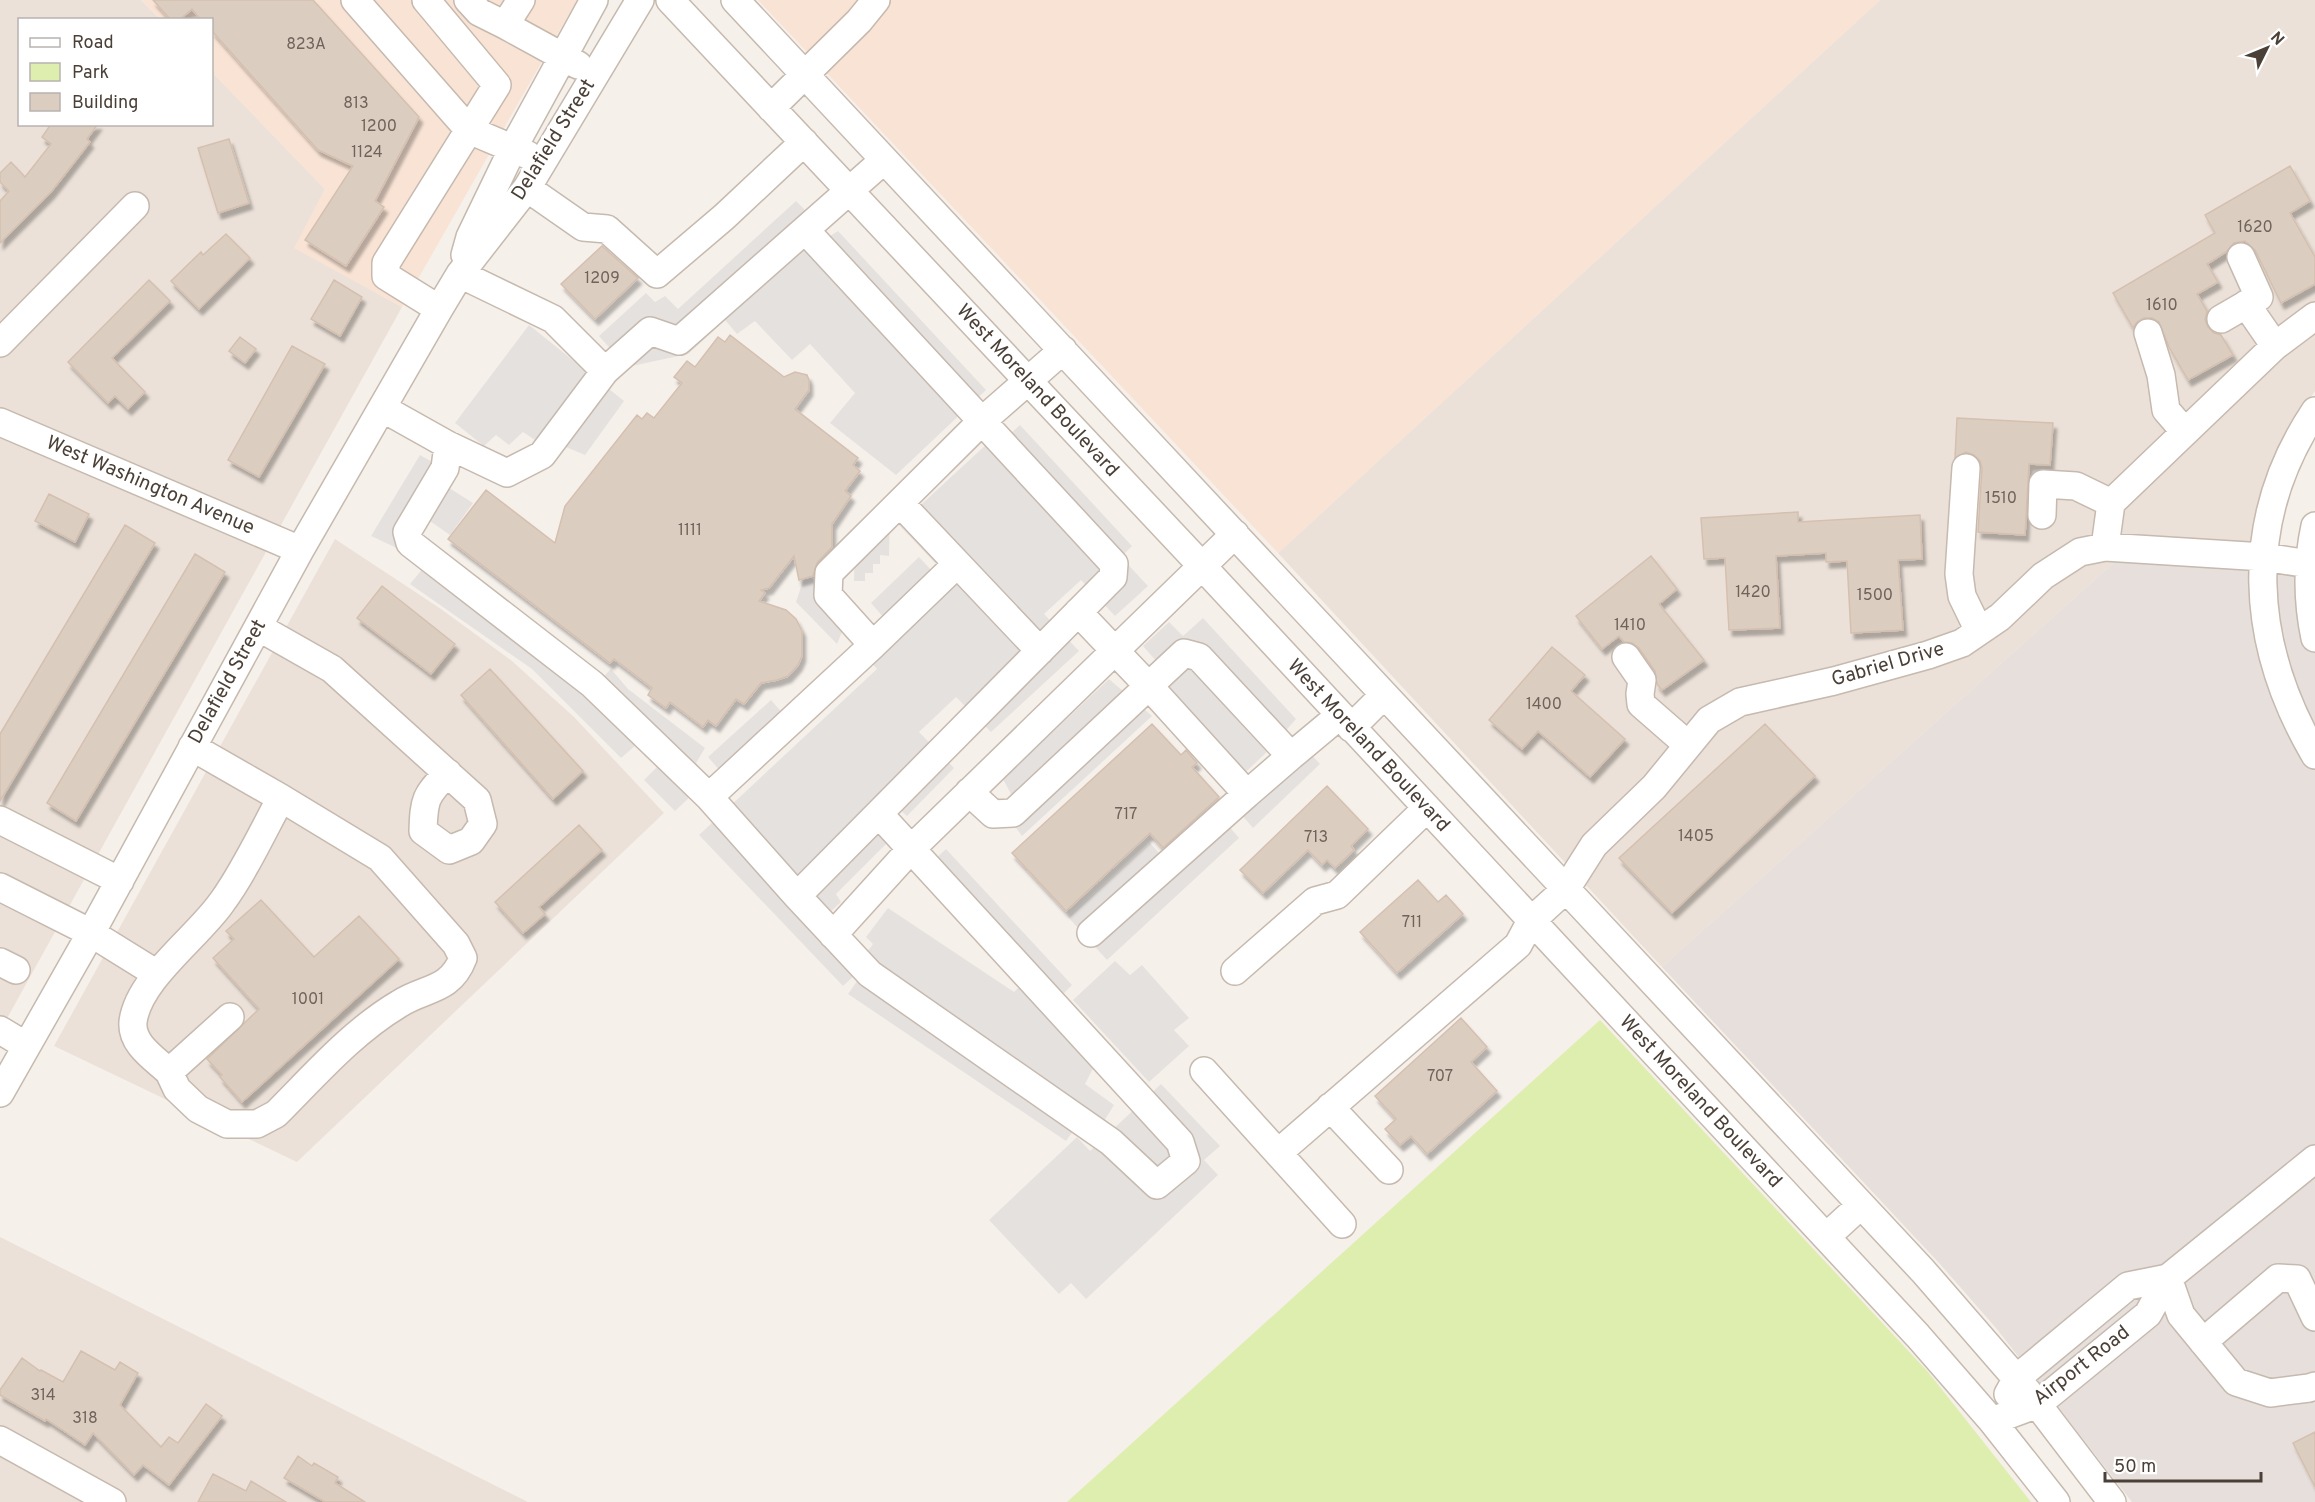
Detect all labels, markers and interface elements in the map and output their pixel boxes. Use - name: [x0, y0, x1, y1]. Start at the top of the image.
- legend: [18, 18, 213, 126]
- north arrow: [2237, 18, 2297, 78]
- text: N: [2265, 28, 2288, 50]
- text: Road: [72, 32, 114, 55]
- house number: 823A: [286, 35, 326, 55]
- text: Park: [72, 62, 109, 85]
- street label: Delafield Street: [506, 74, 602, 206]
- text: Building: [72, 92, 138, 115]
- house number: 813: [343, 94, 369, 114]
- house number: 1200: [361, 117, 397, 137]
- house number: 1124: [351, 143, 383, 163]
- house number: 1620: [2237, 218, 2273, 238]
- house number: 1209: [584, 269, 620, 289]
- house number: 1610: [2146, 296, 2178, 316]
- street label: West Moreland Boulevard: [950, 299, 1124, 483]
- street label: West Washington Avenue: [42, 430, 258, 542]
- house number: 1510: [1985, 489, 2017, 509]
- house number: 1111: [678, 521, 702, 541]
- house number: 1420: [1735, 583, 1771, 603]
- house number: 1500: [1857, 586, 1893, 606]
- street label: Delafield Street: [183, 615, 273, 749]
- house number: 1410: [1614, 616, 1646, 636]
- street label: Gabriel Drive: [1829, 636, 1947, 694]
- street label: West Moreland Boulevard: [1281, 654, 1455, 838]
- house number: 1400: [1526, 695, 1562, 715]
- house number: 717: [1115, 805, 1137, 825]
- house number: 1405: [1678, 827, 1714, 847]
- house number: 713: [1304, 828, 1328, 848]
- house number: 711: [1402, 913, 1422, 933]
- house number: 1001: [292, 990, 324, 1010]
- street label: West Moreland Boulevard: [1613, 1010, 1787, 1194]
- house number: 707: [1427, 1067, 1453, 1087]
- street label: Airport Road: [2028, 1320, 2136, 1412]
- house number: 314: [30, 1386, 56, 1406]
- house number: 318: [72, 1409, 98, 1429]
- scale bar: [2105, 1445, 2261, 1483]
- text: 50 m: [2114, 1456, 2156, 1479]

